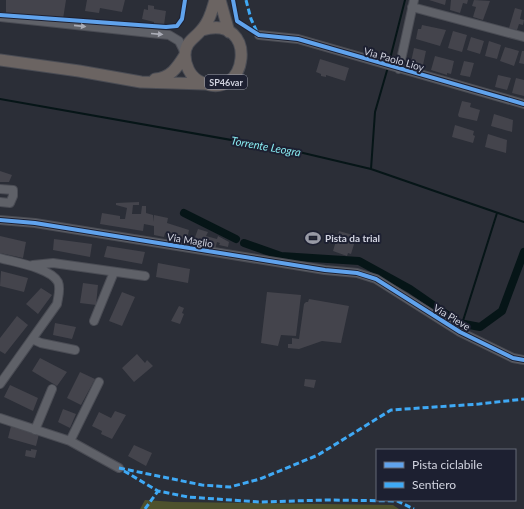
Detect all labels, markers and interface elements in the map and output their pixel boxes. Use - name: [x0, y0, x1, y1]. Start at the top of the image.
- one-way arrow: [74, 23, 86, 30]
- one-way arrow: [151, 30, 163, 37]
- street label: Via Paolo Lioy: [363, 45, 426, 74]
- road number: SP46var: [205, 75, 247, 89]
- water label: Torrente Leogra: [230, 133, 302, 159]
- sports icon: Pista da trial: [304, 229, 322, 247]
- street label: Via Maglio: [166, 230, 214, 250]
- place label: Pista da trial: [325, 232, 380, 244]
- street label: Via Pieve: [432, 301, 472, 333]
- legend: [376, 449, 516, 501]
- text: Pista ciclabile: [412, 457, 483, 472]
- text: Sentiero: [412, 477, 456, 492]

